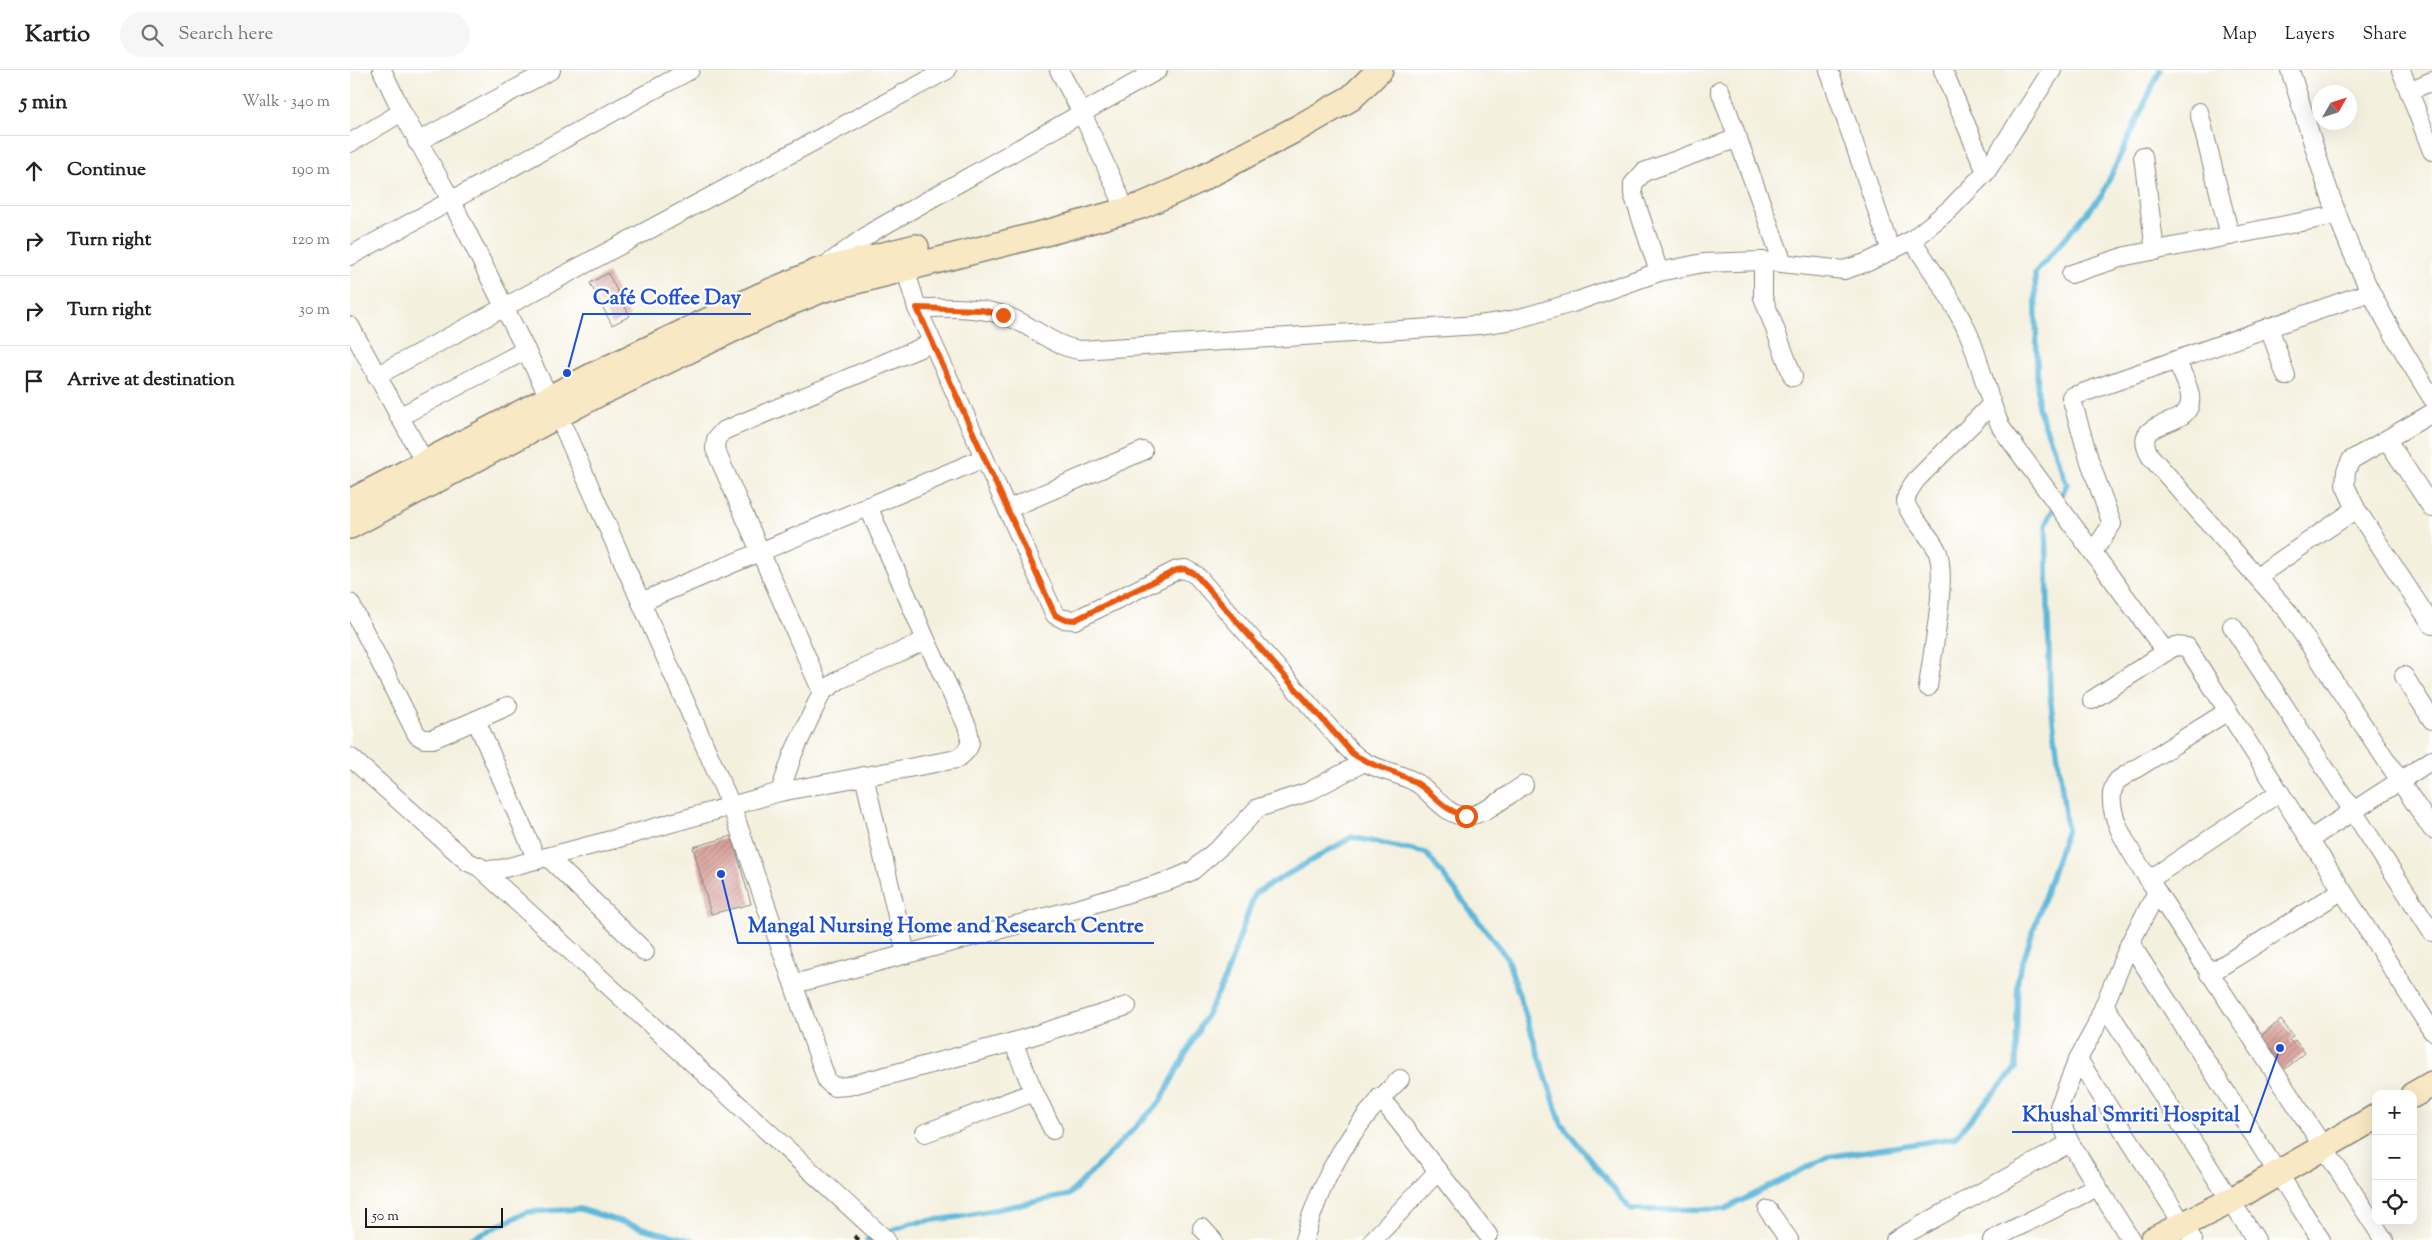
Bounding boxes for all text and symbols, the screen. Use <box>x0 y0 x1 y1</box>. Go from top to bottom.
search box <box>120 12 470 57</box>
text: Kartio <box>25 18 90 52</box>
icon: search <box>138 21 166 49</box>
text: Search here <box>178 21 273 48</box>
text: Map <box>2222 22 2257 48</box>
text: Layers <box>2285 22 2335 48</box>
text: Share <box>2363 22 2407 48</box>
north arrow <box>2312 85 2357 130</box>
text: 5 min <box>20 88 67 118</box>
text: Walk · 340 m <box>242 91 330 114</box>
icon: ahead <box>20 157 48 185</box>
text: Continue <box>67 157 146 184</box>
text: 190 m <box>292 159 330 182</box>
icon: right <box>20 227 48 255</box>
text: Turn right <box>67 227 151 254</box>
text: 120 m <box>292 229 330 252</box>
callout: Café Coffee Day <box>583 278 751 314</box>
text: Café Coffee Day <box>593 284 742 314</box>
icon: right <box>20 297 48 325</box>
text: Turn right <box>67 297 151 324</box>
text: 30 m <box>299 299 330 322</box>
route end <box>992 304 1015 327</box>
icon: arrive <box>20 367 48 395</box>
text: Arrive at destination <box>67 367 235 394</box>
route start <box>1455 805 1478 828</box>
callout: Mangal Nursing Home and Research Centre <box>738 907 1154 943</box>
text: Mangal Nursing Home and Research Centre <box>748 912 1144 942</box>
map controls <box>2372 1090 2417 1225</box>
button: + <box>2372 1090 2417 1135</box>
callout: Khushal Smriti Hospital <box>2012 1096 2250 1132</box>
text: Khushal Smriti Hospital <box>2022 1101 2240 1131</box>
button: − <box>2372 1135 2417 1180</box>
button: locate <box>2372 1180 2417 1225</box>
scale bar <box>365 1205 502 1228</box>
text: 50 m <box>372 1207 399 1227</box>

